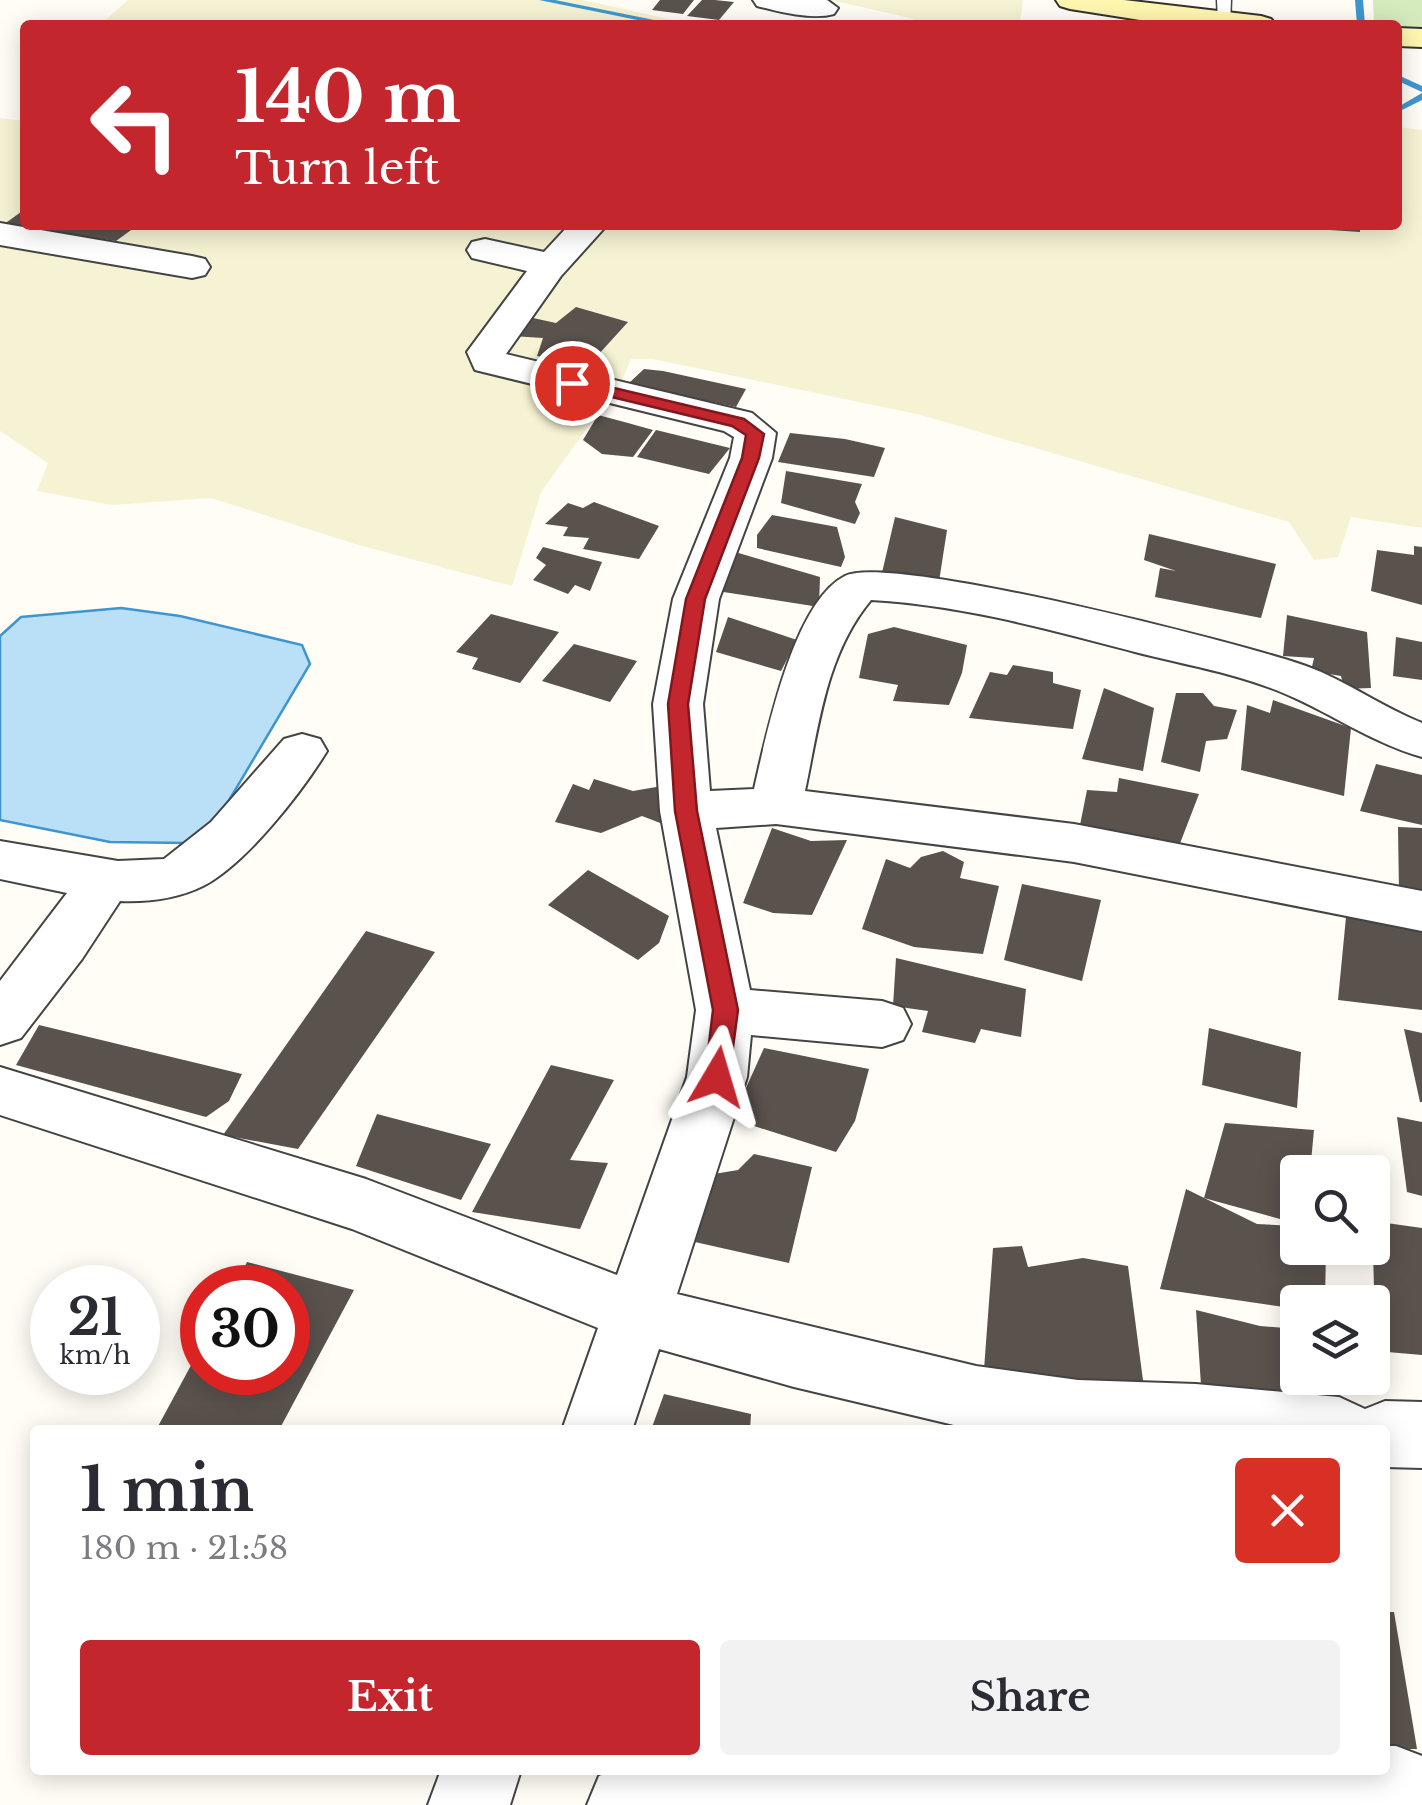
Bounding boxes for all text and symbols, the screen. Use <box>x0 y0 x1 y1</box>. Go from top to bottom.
text: 140 m <box>235 54 461 141</box>
icon: left <box>70 60 200 190</box>
text: Turn left <box>235 140 440 196</box>
pin <box>530 341 615 426</box>
icon: arrive <box>545 356 600 411</box>
position arrow <box>665 1025 769 1129</box>
map controls <box>1280 1155 1390 1395</box>
button: search <box>1280 1155 1390 1265</box>
speed limit sign: 30 <box>180 1265 310 1395</box>
button: layers <box>1280 1285 1390 1395</box>
text: 21 <box>68 1286 122 1349</box>
text: km/h <box>60 1340 130 1371</box>
text: 1 min <box>80 1453 254 1527</box>
button: close <box>1235 1458 1340 1563</box>
text: 180 m · 21:58 <box>80 1528 288 1568</box>
button: Exit <box>80 1640 700 1755</box>
button: Share <box>720 1640 1340 1755</box>

